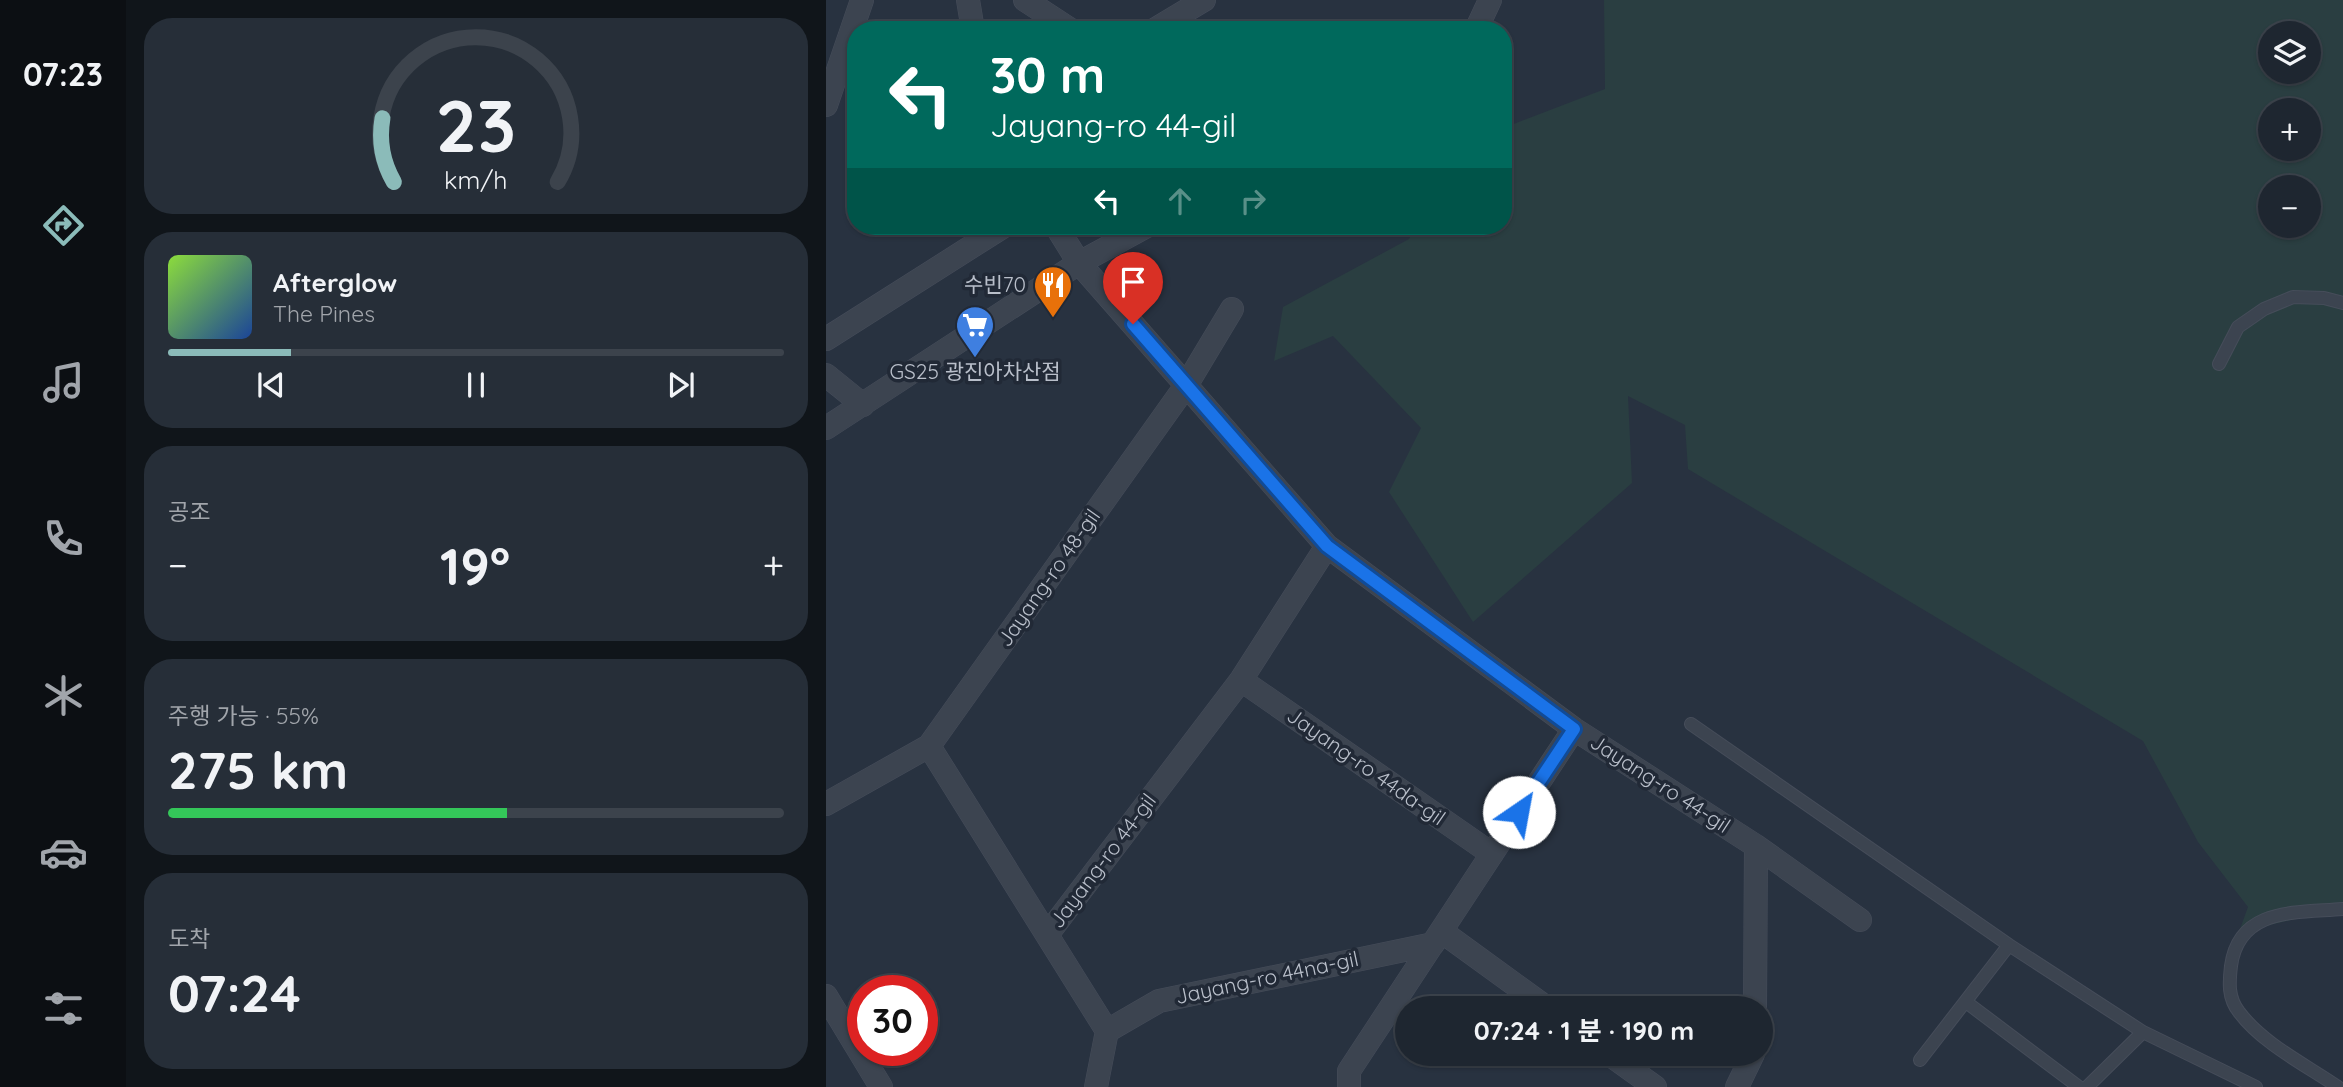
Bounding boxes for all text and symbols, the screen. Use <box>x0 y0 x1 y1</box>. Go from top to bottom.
map controls <box>2258 21 2321 238</box>
button: layers <box>2258 21 2321 84</box>
text: 30 m <box>990 44 1105 105</box>
icon: left <box>875 49 966 140</box>
text: 07:23 <box>23 54 103 94</box>
text: 23 <box>436 79 516 170</box>
button: + <box>2258 98 2321 161</box>
text: Jayang-ro 44-gil <box>990 105 1236 145</box>
text: km/h <box>444 164 508 195</box>
button: − <box>2258 175 2321 238</box>
icon: left <box>1088 182 1126 220</box>
icon: ahead <box>1161 182 1199 220</box>
icon: right <box>1234 182 1272 220</box>
icon: directions <box>39 201 88 250</box>
pin <box>1103 252 1163 324</box>
icon: arrive <box>1114 263 1152 301</box>
restaurant icon: 수빈70 <box>1032 264 1074 319</box>
text: Afterglow <box>273 266 397 299</box>
place label: 수빈70 <box>964 271 1026 297</box>
text: The Pines <box>273 299 375 328</box>
supermarket icon: GS25 광진아차산점 <box>954 304 996 359</box>
icon: music <box>39 358 88 407</box>
place label: GS25 광진아차산점 <box>889 358 1061 384</box>
icon: previous <box>252 366 290 404</box>
icon: pause <box>457 366 495 404</box>
icon: next <box>662 366 700 404</box>
text: 공조 <box>168 497 210 526</box>
street label: Jayang-ro 48-gil <box>991 504 1105 651</box>
icon: phone <box>39 514 88 563</box>
text: 19° <box>440 533 510 598</box>
text: − <box>168 541 188 589</box>
text: + <box>763 541 784 589</box>
icon: climate <box>39 671 88 720</box>
text: 주행 가능 · 55% <box>168 701 319 730</box>
street label: Jayang-ro 44da-gil <box>1282 702 1451 830</box>
street label: Jayang-ro 44-gil <box>1586 728 1735 838</box>
text: 275 km <box>168 737 348 802</box>
position arrow <box>1482 775 1556 849</box>
street label: Jayang-ro 44-gil <box>1043 788 1161 933</box>
icon: car <box>39 828 88 877</box>
text: 도착 <box>168 924 210 953</box>
street label: Jayang-ro 44na-gil <box>1173 945 1361 1009</box>
text: 07:24 <box>168 960 301 1025</box>
speed limit sign: 30 <box>847 975 938 1066</box>
icon: filters <box>39 984 88 1033</box>
text: 07:24 · 1 분 · 190 m <box>1474 1014 1694 1047</box>

